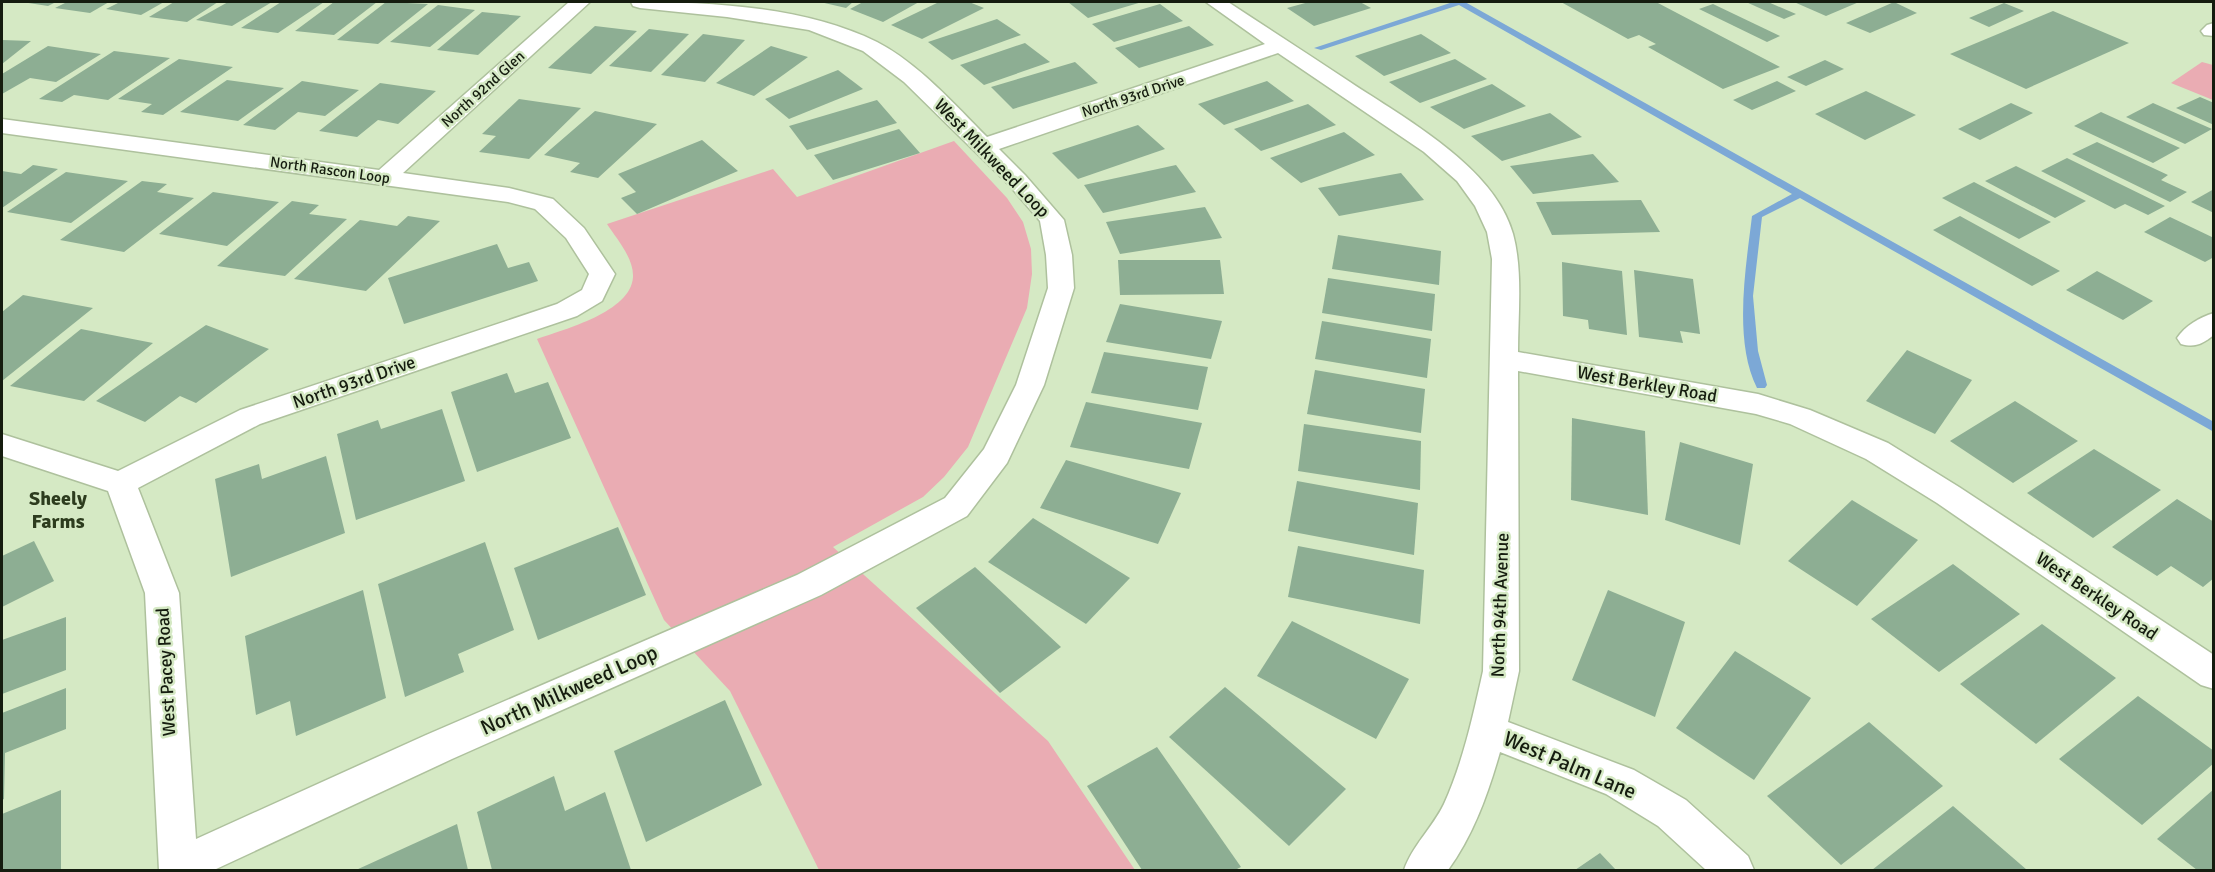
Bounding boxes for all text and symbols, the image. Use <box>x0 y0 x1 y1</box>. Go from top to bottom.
street label: North 92nd Glen <box>438 47 528 131</box>
street label: North 93rd Drive <box>1079 71 1187 121</box>
street label: West Milkweed Loop <box>930 94 1054 222</box>
street label: North Rascon Loop <box>269 153 391 187</box>
street label: North 93rd Drive <box>290 351 418 413</box>
street label: West Berkley Road <box>1575 361 1719 407</box>
district label: Sheely Farms <box>29 486 87 534</box>
street label: North 94th Avenue <box>1486 532 1514 678</box>
street label: West Berkley Road <box>2032 547 2162 645</box>
street label: West Pacey Road <box>152 607 180 737</box>
street label: North Milkweed Loop <box>476 639 662 741</box>
street label: West Palm Lane <box>1500 725 1640 805</box>

